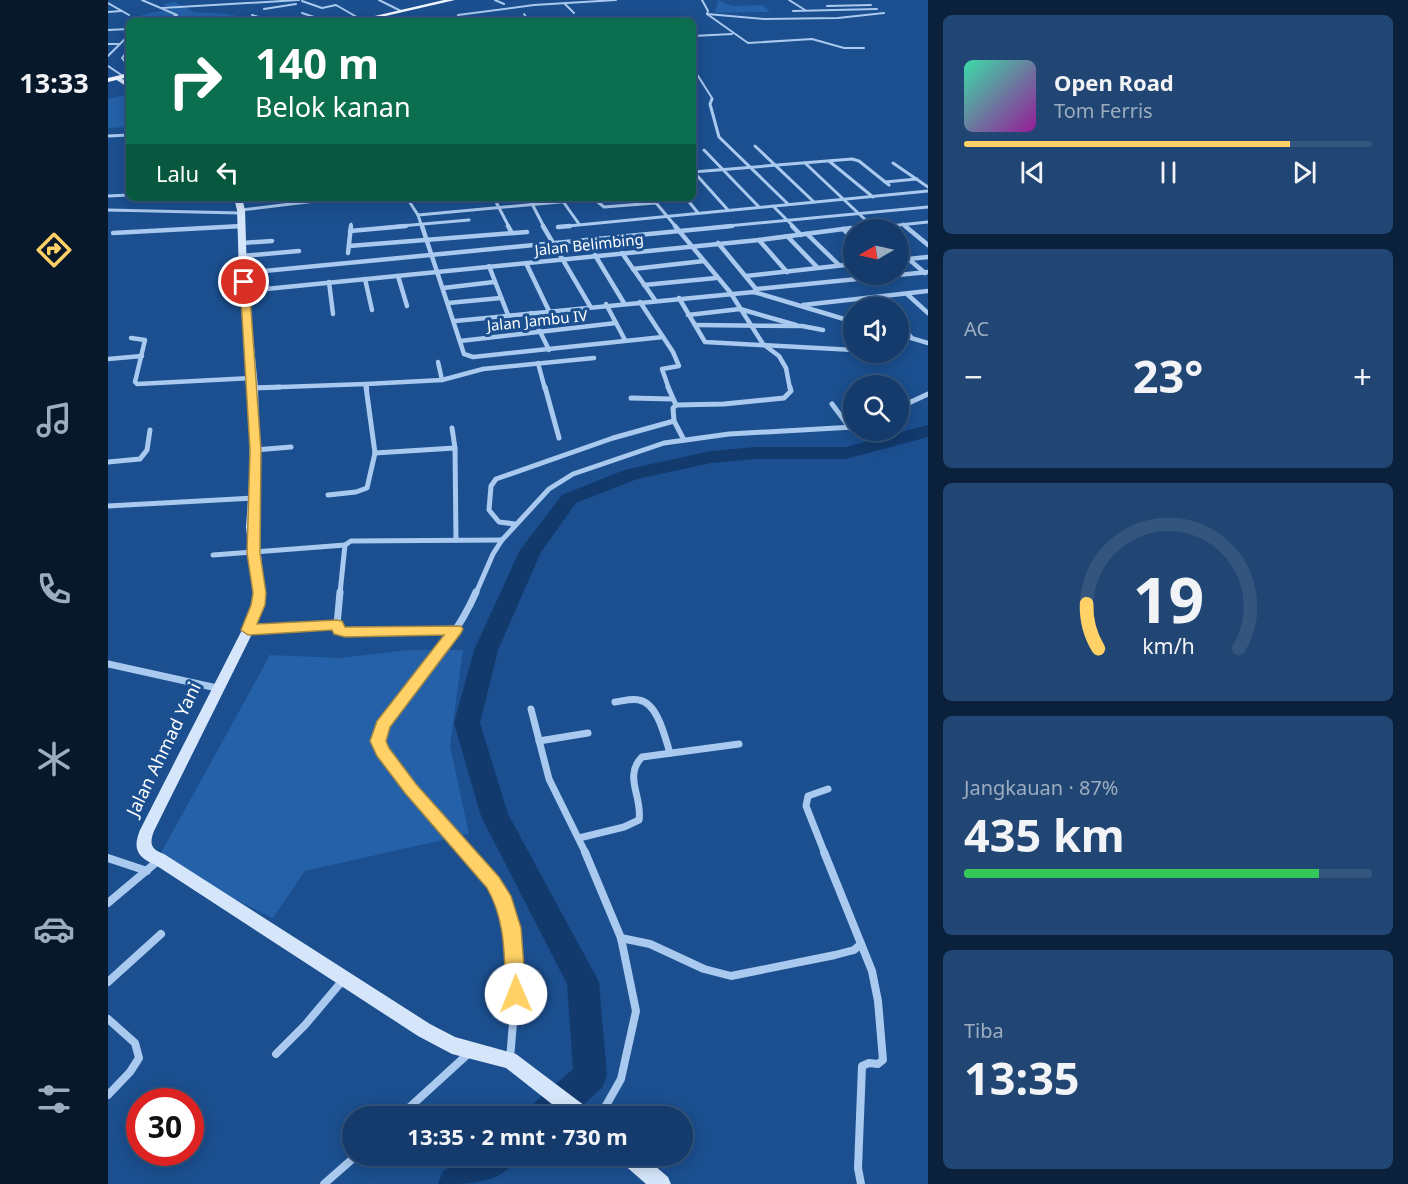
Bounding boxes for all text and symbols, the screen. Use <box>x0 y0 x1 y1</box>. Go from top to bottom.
text: 140 m <box>255 34 379 91</box>
icon: right <box>156 42 234 120</box>
text: 13:33 <box>19 64 89 101</box>
text: Open Road <box>1054 67 1174 97</box>
text: Belok kanan <box>255 88 411 125</box>
text: Tom Ferris <box>1054 97 1153 124</box>
icon: left <box>211 156 244 189</box>
icon: previous <box>1016 156 1049 189</box>
icon: pause <box>1152 156 1185 189</box>
icon: next <box>1288 156 1321 189</box>
text: Lalu <box>156 158 199 188</box>
north arrow <box>843 219 909 285</box>
map controls <box>843 219 909 441</box>
street label: Jalan Belimbing <box>532 228 645 260</box>
icon: directions <box>33 229 75 271</box>
pin <box>218 256 269 307</box>
icon: arrive <box>227 265 260 298</box>
button: sound <box>843 297 909 363</box>
street label: Jalan Jambu IV <box>484 305 588 335</box>
text: AC <box>964 315 989 342</box>
text: 23° <box>1133 345 1203 406</box>
text: − <box>964 354 983 399</box>
text: + <box>1353 354 1372 399</box>
button: search <box>843 375 909 441</box>
icon: music <box>33 399 75 441</box>
text: 19 <box>1132 556 1204 641</box>
icon: phone <box>33 568 75 610</box>
text: km/h <box>1142 631 1194 660</box>
street label: Jalan Ahmad Yani <box>119 678 206 822</box>
icon: climate <box>33 738 75 780</box>
text: Jangkauan · 87% <box>964 774 1118 801</box>
text: 435 km <box>964 804 1125 865</box>
icon: car <box>33 908 75 950</box>
position arrow <box>484 962 548 1026</box>
text: Tiba <box>964 1017 1004 1044</box>
text: 13:35 <box>964 1047 1080 1108</box>
icon: filters <box>33 1078 75 1120</box>
speed limit sign: 30 <box>126 1088 204 1166</box>
text: 13:35 · 2 mnt · 730 m <box>407 1121 628 1151</box>

